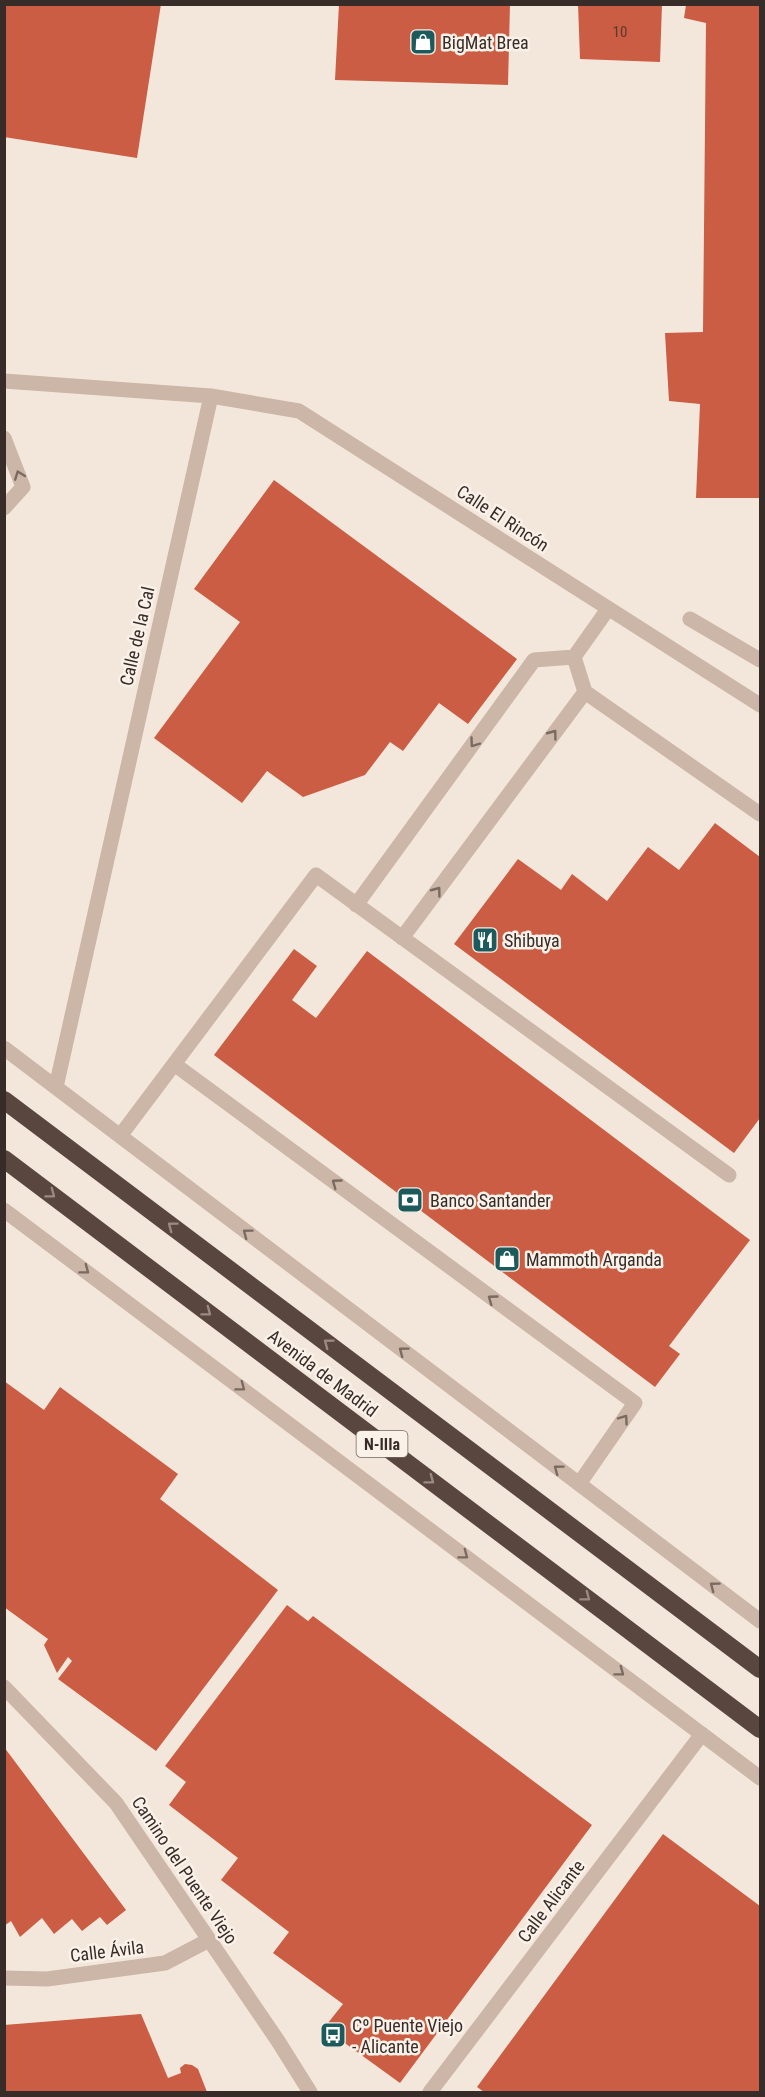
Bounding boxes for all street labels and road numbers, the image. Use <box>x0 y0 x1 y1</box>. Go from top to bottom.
street label: Calle El Rincón <box>453 481 553 555</box>
street label: Calle de la Cal <box>115 584 159 688</box>
street label: Avenida de Madrid <box>264 1325 382 1421</box>
road number: N-IIIa <box>356 1431 407 1457</box>
street label: Camino del Puente Viejo <box>128 1792 242 1948</box>
street label: Calle Alicante <box>513 1856 589 1946</box>
street label: Calle Ávila <box>69 1936 145 1966</box>

